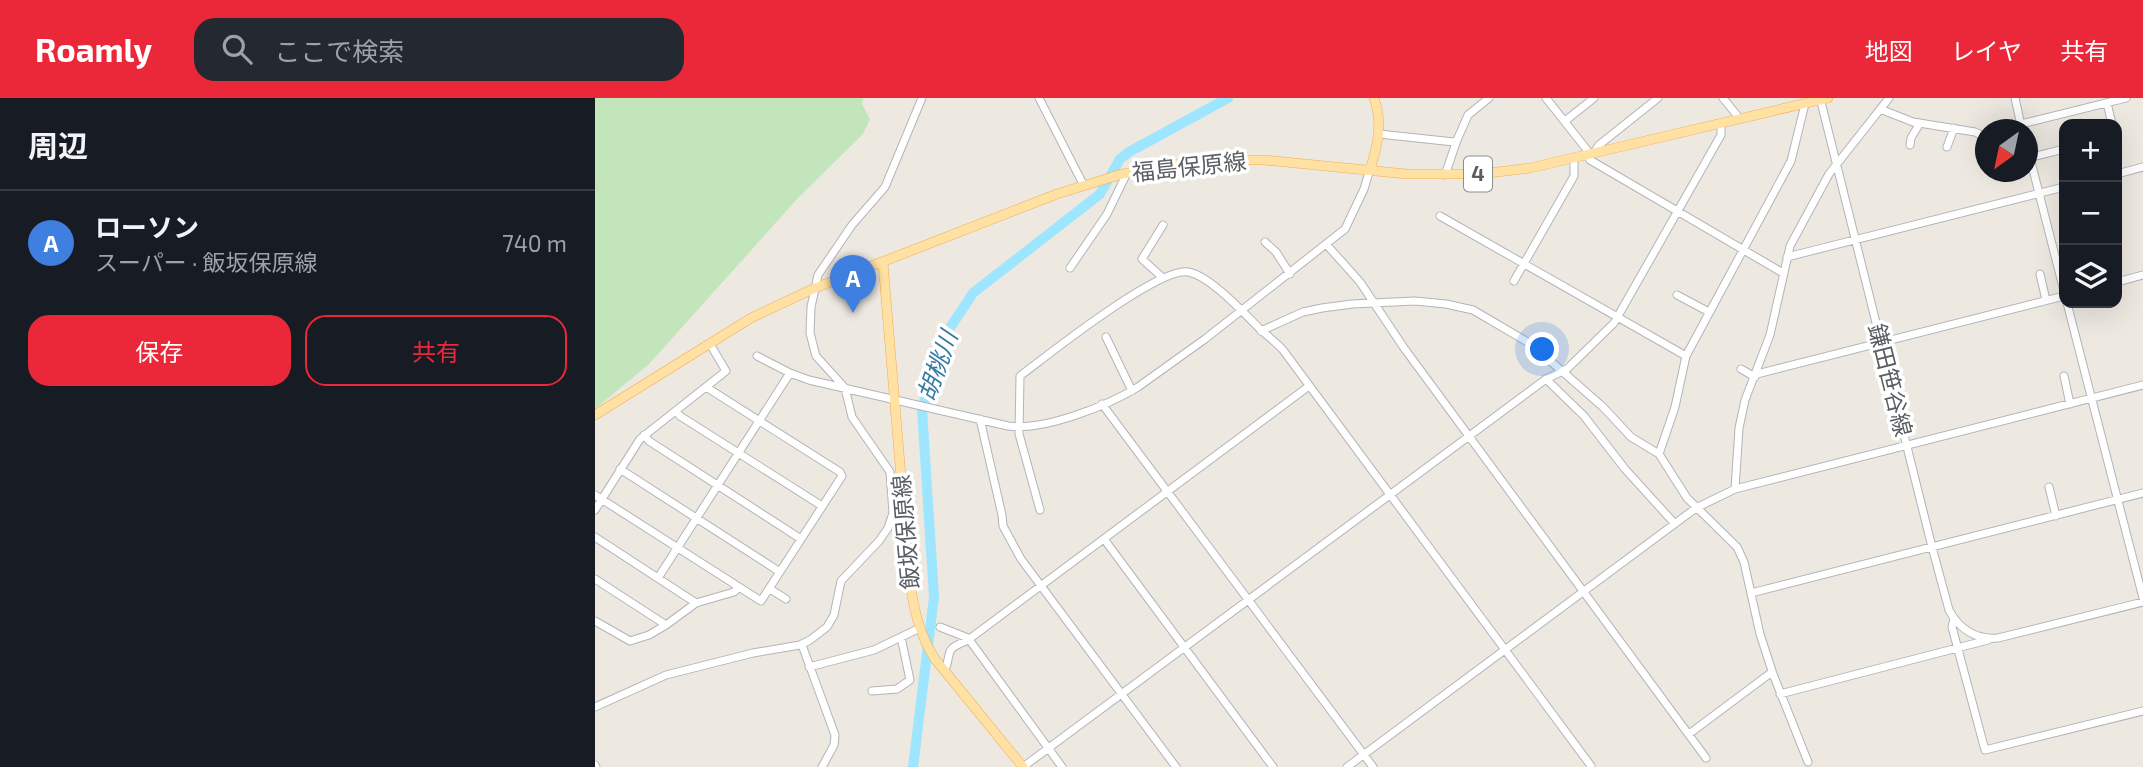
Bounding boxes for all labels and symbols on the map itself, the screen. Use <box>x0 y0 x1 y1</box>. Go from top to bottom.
north arrow <box>1975 119 2038 182</box>
street label: 福島保原線 <box>1130 146 1248 186</box>
road number: 4 <box>1464 156 1492 192</box>
pin: A <box>830 255 876 313</box>
street label: 鎌田笹谷線 <box>1863 321 1918 439</box>
water label: 胡桃川 <box>911 324 964 404</box>
your location <box>1525 332 1559 366</box>
street label: 飯坂保原線 <box>886 474 924 591</box>

